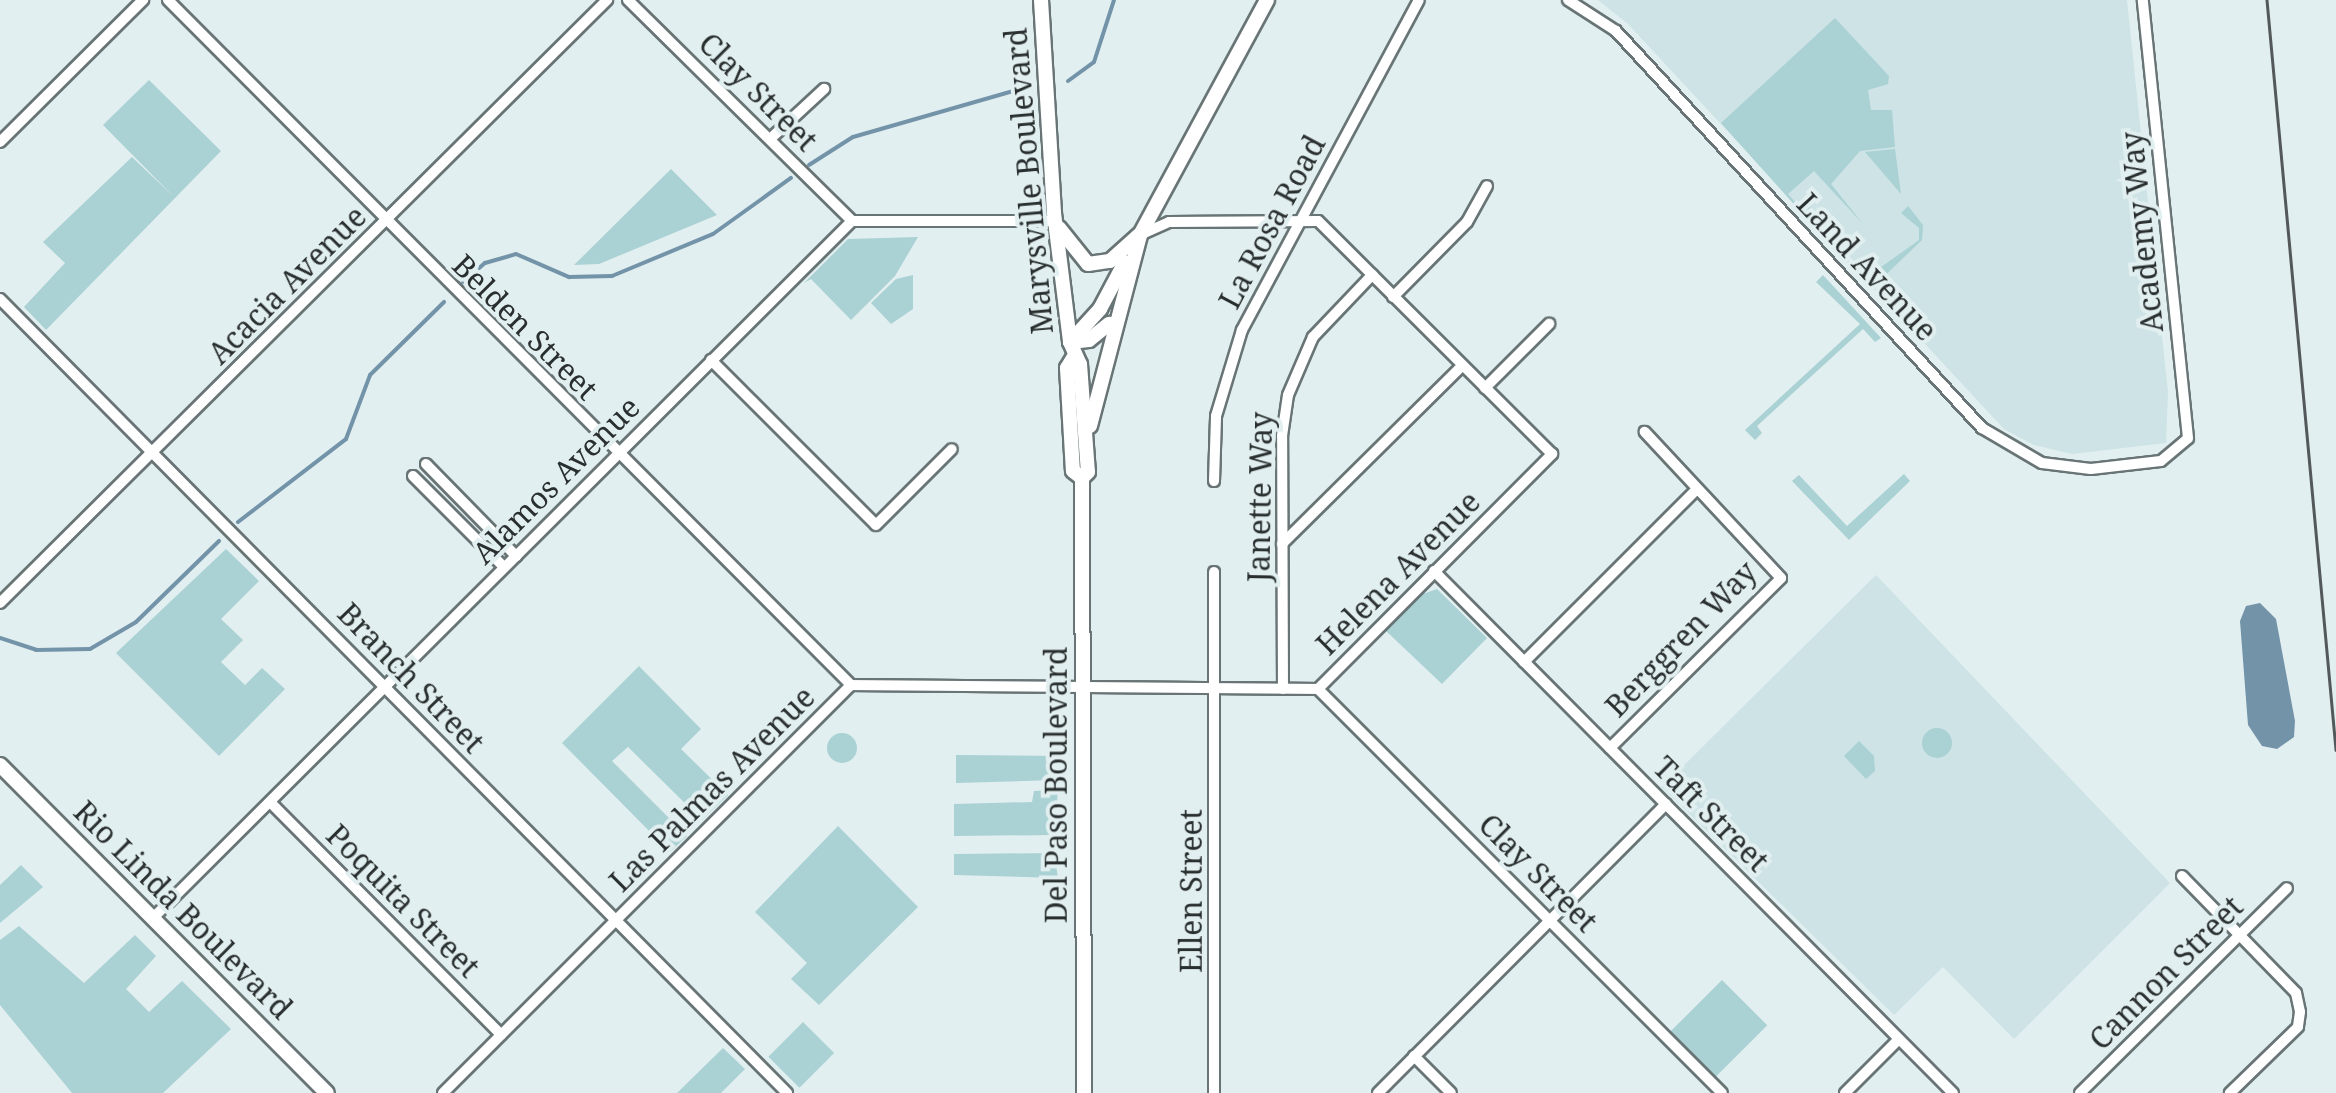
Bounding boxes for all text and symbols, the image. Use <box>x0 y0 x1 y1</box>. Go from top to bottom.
street label: Clay Street <box>691 25 825 159</box>
street label: Marysville Boulevard <box>998 26 1060 336</box>
street label: La Rosa Road <box>1211 129 1333 315</box>
street label: Academy Way <box>2114 130 2170 334</box>
street label: Land Avenue <box>1790 186 1944 348</box>
street label: Acacia Avenue <box>201 199 373 371</box>
street label: Belden Street <box>445 247 605 407</box>
street label: Alamos Avenue <box>465 389 647 571</box>
street label: Janette Way <box>1241 411 1279 583</box>
street label: Helena Avenue <box>1309 484 1487 662</box>
street label: Berggren Way <box>1598 554 1764 724</box>
street label: Branch Street <box>330 595 492 761</box>
street label: Del Paso Boulevard <box>1038 647 1074 923</box>
street label: Las Palmas Avenue <box>602 679 822 899</box>
street label: Taft Street <box>1646 749 1776 879</box>
street label: Rio Linda Boulevard <box>67 794 299 1026</box>
street label: Clay Street <box>1471 806 1605 940</box>
street label: Ellen Street <box>1173 809 1209 973</box>
street label: Poquita Street <box>319 817 487 985</box>
street label: Cannon Street <box>2082 889 2250 1057</box>

